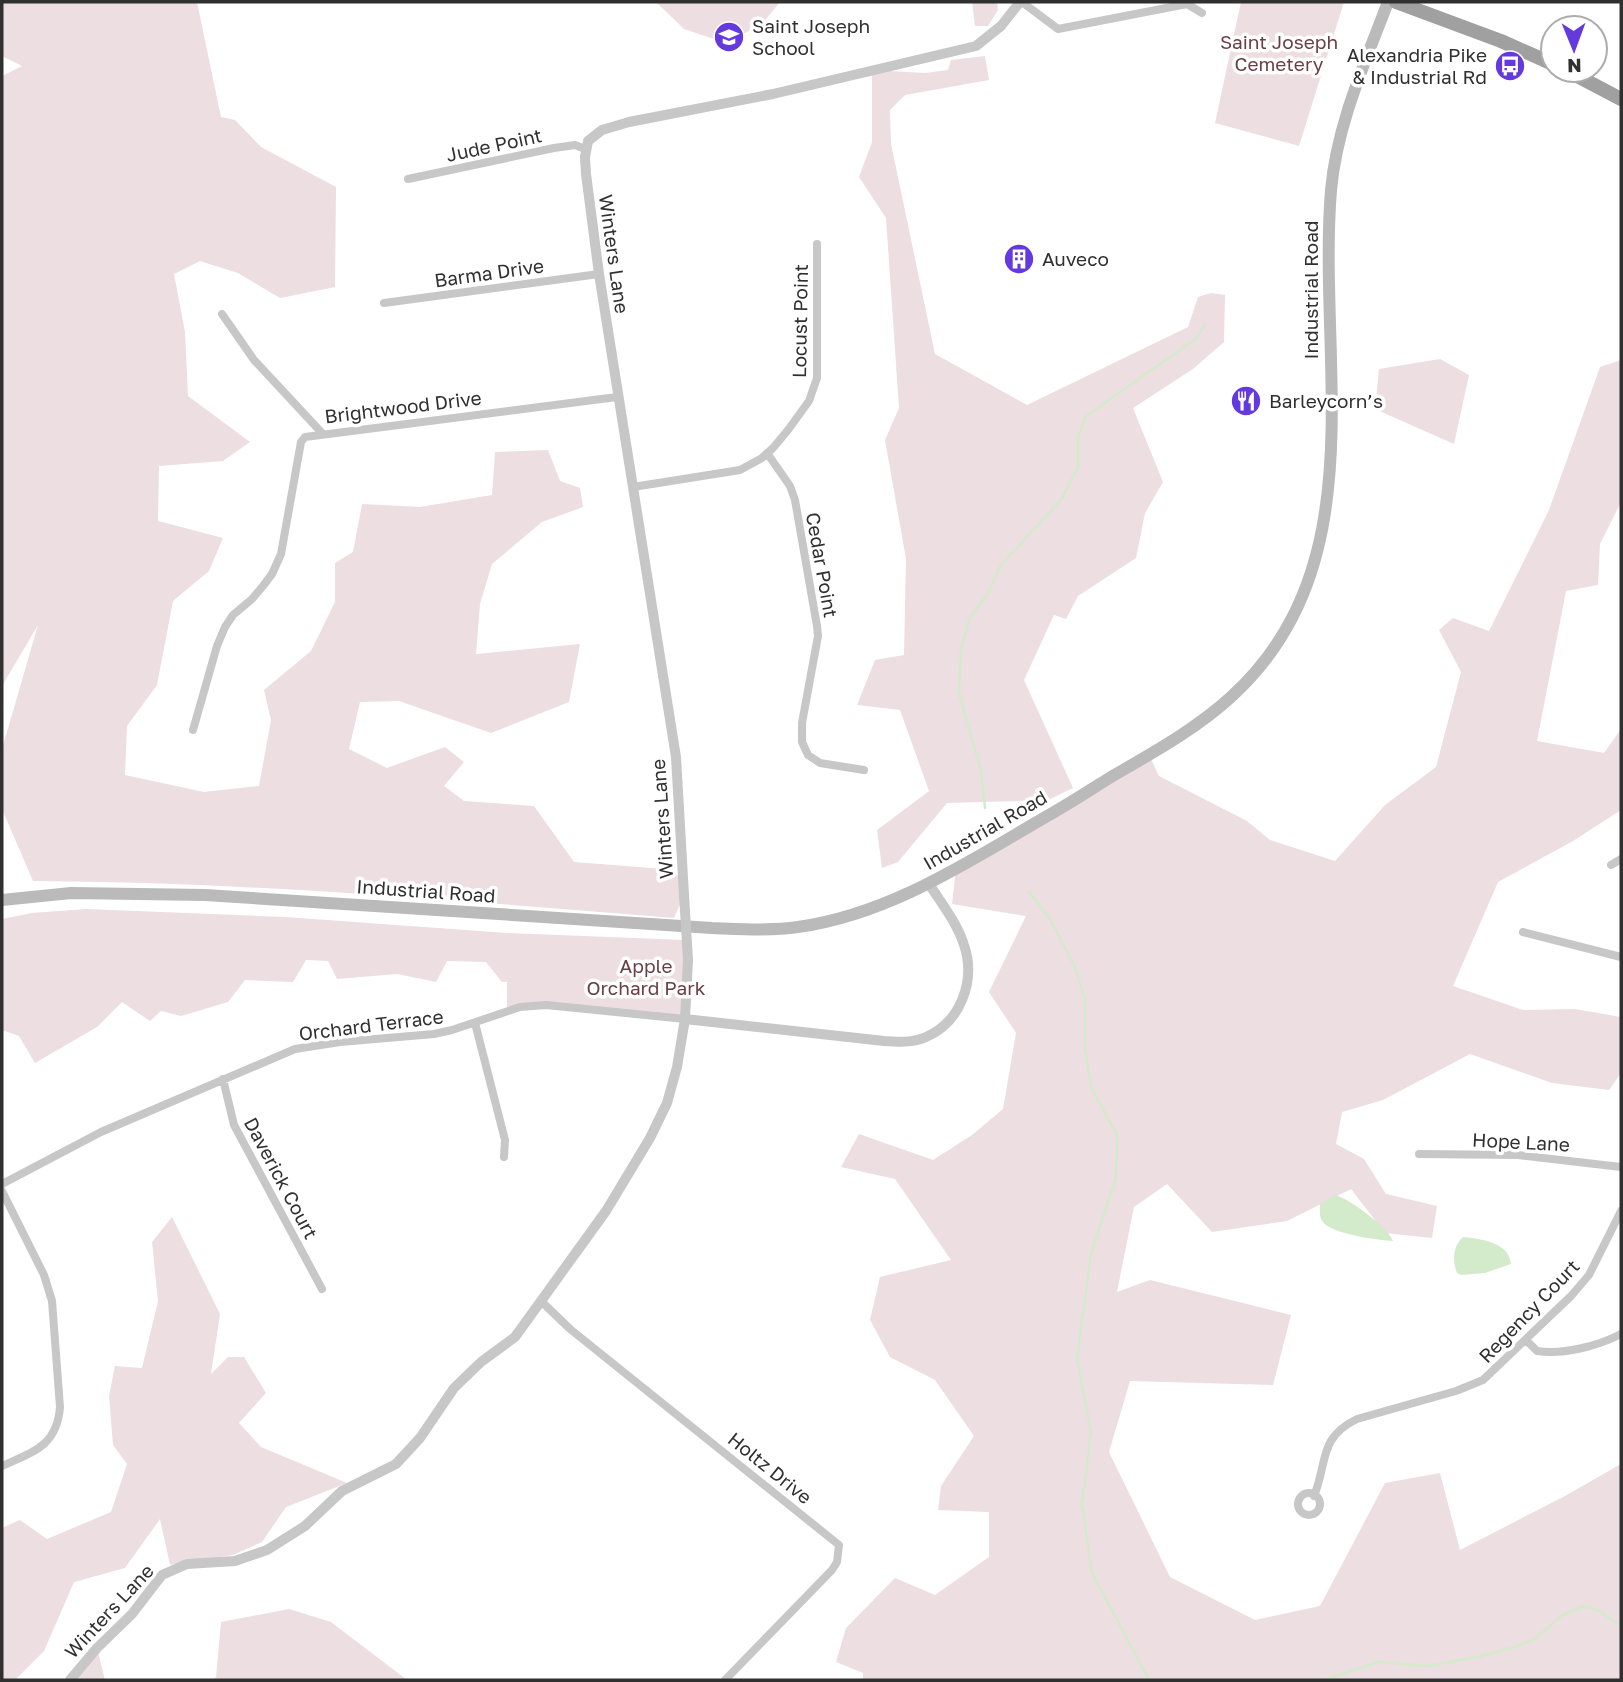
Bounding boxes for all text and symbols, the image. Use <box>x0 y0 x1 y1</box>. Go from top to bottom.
place label: Saint Joseph School <box>752 14 870 59</box>
north arrow <box>1539 14 1609 84</box>
school or university icon: Saint Joseph School <box>712 20 746 54</box>
park label: Saint Joseph Cemetery <box>1220 30 1338 75</box>
place label: Alexandria Pike & Industrial Rd <box>1347 43 1487 88</box>
bus stop icon: Alexandria Pike & Industrial Rd <box>1493 49 1527 83</box>
text: N <box>1567 55 1582 78</box>
street label: Jude Point <box>444 123 544 166</box>
street label: Winters Lane <box>595 193 634 315</box>
street label: Industrial Road <box>1299 220 1322 360</box>
building icon: Auveco <box>1002 242 1036 276</box>
place label: Auveco <box>1042 247 1109 270</box>
street label: Barma Drive <box>433 253 545 292</box>
street label: Locust Point <box>787 264 812 378</box>
restaurant icon: Barleycorn’s <box>1229 384 1263 418</box>
street label: Brightwood Drive <box>323 385 483 428</box>
place label: Barleycorn’s <box>1269 389 1383 412</box>
street label: Cedar Point <box>802 511 843 619</box>
street label: Winters Lane <box>646 758 677 880</box>
street label: Industrial Road <box>919 785 1051 874</box>
street label: Industrial Road <box>356 874 496 907</box>
park label: Apple Orchard Park <box>587 954 706 999</box>
street label: Orchard Terrace <box>297 1004 445 1045</box>
street label: Daverick Court <box>240 1113 323 1243</box>
street label: Hope Lane <box>1472 1127 1570 1156</box>
street label: Regency Court <box>1474 1254 1584 1367</box>
street label: Holtz Drive <box>724 1427 817 1508</box>
street label: Winters Lane <box>59 1559 158 1662</box>

